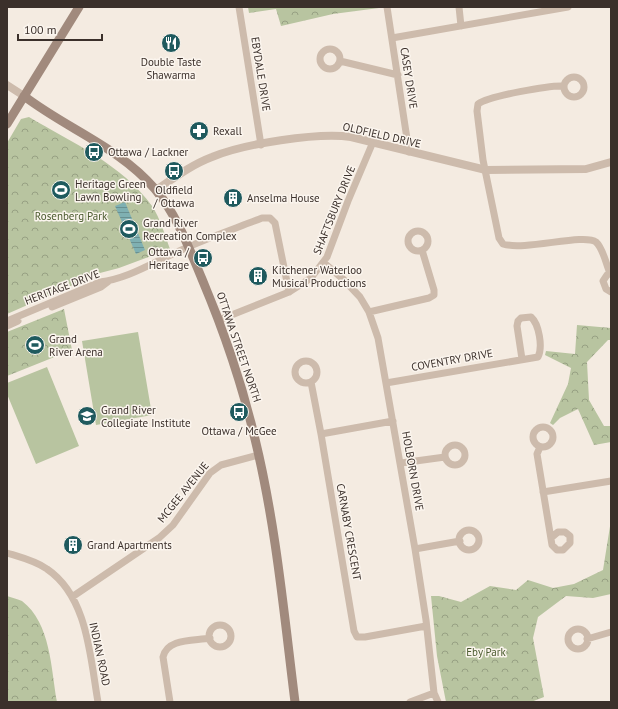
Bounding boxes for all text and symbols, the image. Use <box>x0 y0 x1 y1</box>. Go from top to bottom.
scale bar <box>18 16 102 42</box>
text: 100 m <box>24 22 57 37</box>
restaurant icon: Double Taste Shawarma <box>160 32 182 54</box>
street label: EBYDALE DRIVE <box>248 36 274 112</box>
street label: CASEY DRIVE <box>397 46 421 110</box>
place label: Double Taste Shawarma <box>141 55 202 82</box>
street label: OLDFIELD DRIVE <box>341 119 423 151</box>
pharmacy icon: Rexall <box>188 120 210 142</box>
place label: Rexall <box>213 124 243 138</box>
bus stop icon: Ottawa / Lackner <box>83 141 105 163</box>
place label: Ottawa / Lackner <box>108 145 189 159</box>
bus stop icon: Oldfield / Ottawa <box>163 160 185 182</box>
street label: SHAFTSBURY DRIVE <box>310 163 358 257</box>
place label: Heritage Green Lawn Bowling <box>75 177 146 204</box>
sports icon: Heritage Green Lawn Bowling <box>50 179 72 201</box>
place label: Oldfield / Ottawa <box>153 183 194 210</box>
building icon: Anselma House <box>222 187 244 209</box>
place label: Anselma House <box>247 191 320 205</box>
park label: Rosenberg Park <box>35 209 108 223</box>
place label: Grand River Recreation Complex <box>143 216 237 243</box>
sports icon: Grand River Recreation Complex <box>118 218 140 240</box>
place label: Ottawa / Heritage <box>148 245 190 272</box>
bus stop icon: Ottawa / Heritage <box>192 247 214 269</box>
place label: Kitchener Waterloo Musical Productions <box>272 263 367 290</box>
building icon: Kitchener Waterloo Musical Productions <box>247 265 269 287</box>
street label: HERITAGE DRIVE <box>23 266 102 308</box>
street label: OTTAWA STREET NORTH <box>214 290 264 404</box>
place label: Grand River Arena <box>49 332 103 359</box>
sports icon: Grand River Arena <box>24 334 46 356</box>
street label: COVENTRY DRIVE <box>410 346 494 374</box>
bus stop icon: Ottawa / McGee <box>228 401 250 423</box>
place label: Grand River Collegiate Institute <box>101 403 191 430</box>
school or university icon: Grand River Collegiate Institute <box>76 405 98 427</box>
place label: Ottawa / McGee <box>201 424 277 438</box>
street label: HOLBORN DRIVE <box>399 430 427 512</box>
street label: MCGEE AVENUE <box>154 459 212 525</box>
street label: CARNABY CRESCENT <box>334 482 364 582</box>
building icon: Grand Apartments <box>62 534 84 556</box>
place label: Grand Apartments <box>87 538 172 552</box>
street label: INDIAN ROAD <box>86 621 114 687</box>
park label: Eby Park <box>466 645 507 659</box>

